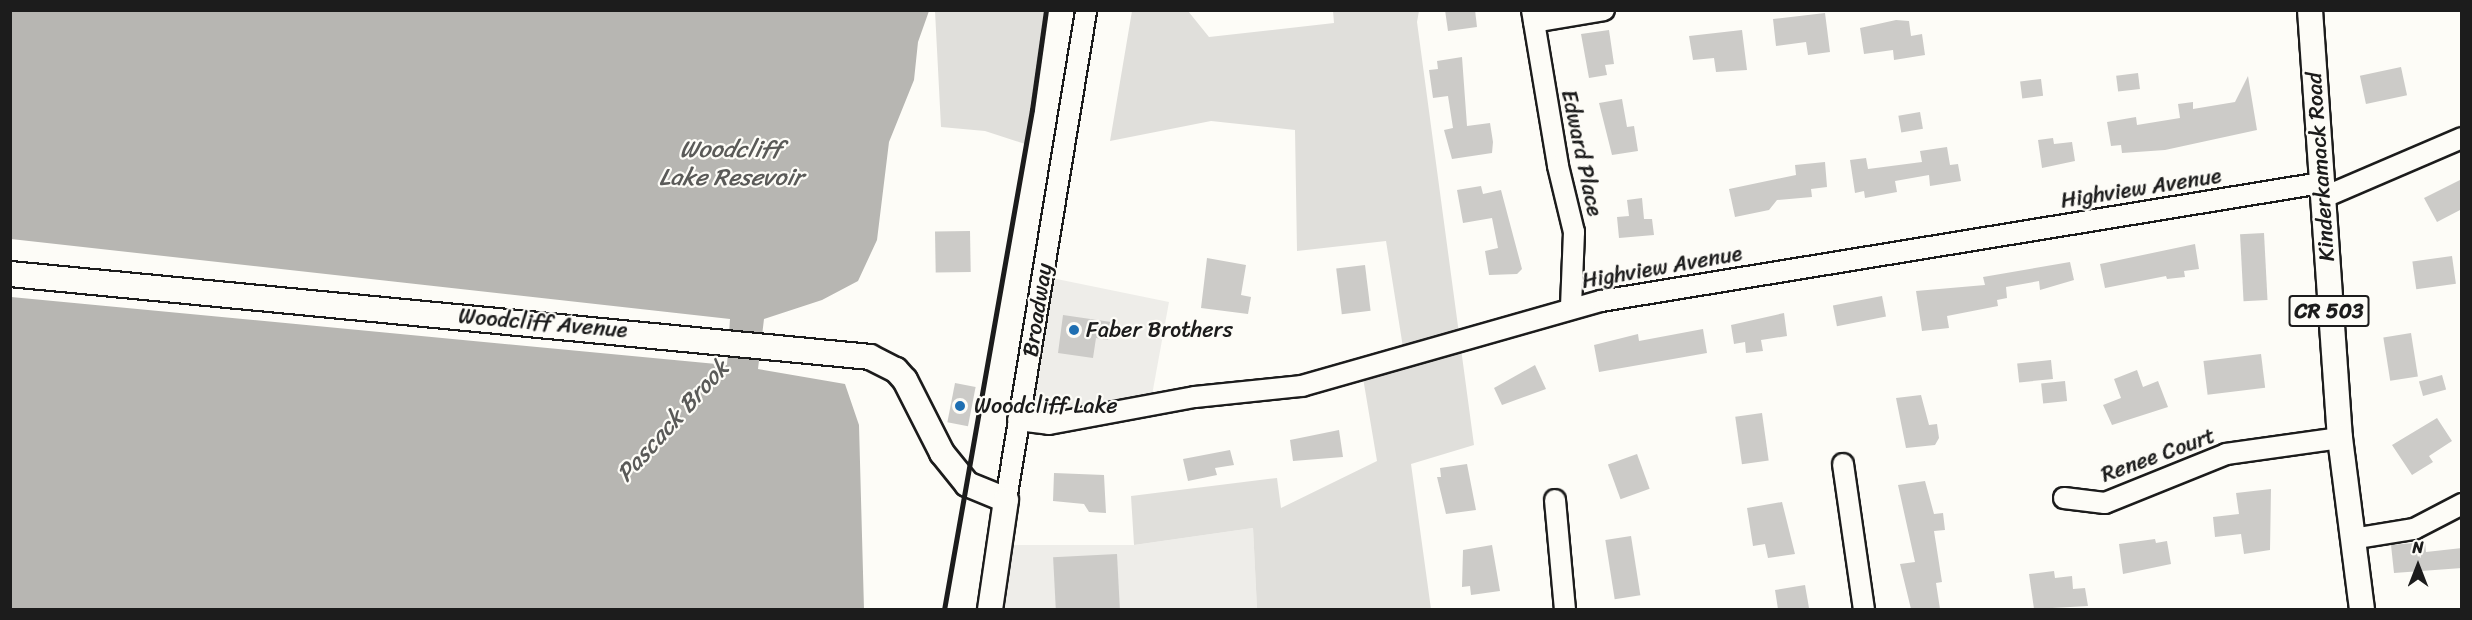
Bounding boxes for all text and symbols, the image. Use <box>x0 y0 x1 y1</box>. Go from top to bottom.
street label: Kinderkamack Road <box>2300 72 2340 262</box>
street label: Edward Place <box>1556 87 1608 219</box>
water label: Woodcliff Lake Resevoir <box>659 136 803 192</box>
street label: Highview Avenue <box>2059 162 2223 214</box>
street label: Highview Avenue <box>1580 240 1744 294</box>
street label: Broadway <box>1017 261 1057 359</box>
road number: CR 503 <box>2288 293 2370 329</box>
street label: Woodcliff Avenue <box>457 302 629 344</box>
place label: Faber Brothers <box>1086 317 1233 343</box>
marker: Faber Brothers <box>1067 323 1081 337</box>
water label: Pascack Brook <box>611 354 735 488</box>
place label: Woodcliff Lake <box>974 393 1118 419</box>
marker: Woodcliff Lake <box>951 397 969 415</box>
street label: Renee Court <box>2097 422 2219 488</box>
text: N <box>2412 533 2424 562</box>
north arrow <box>2388 536 2448 596</box>

